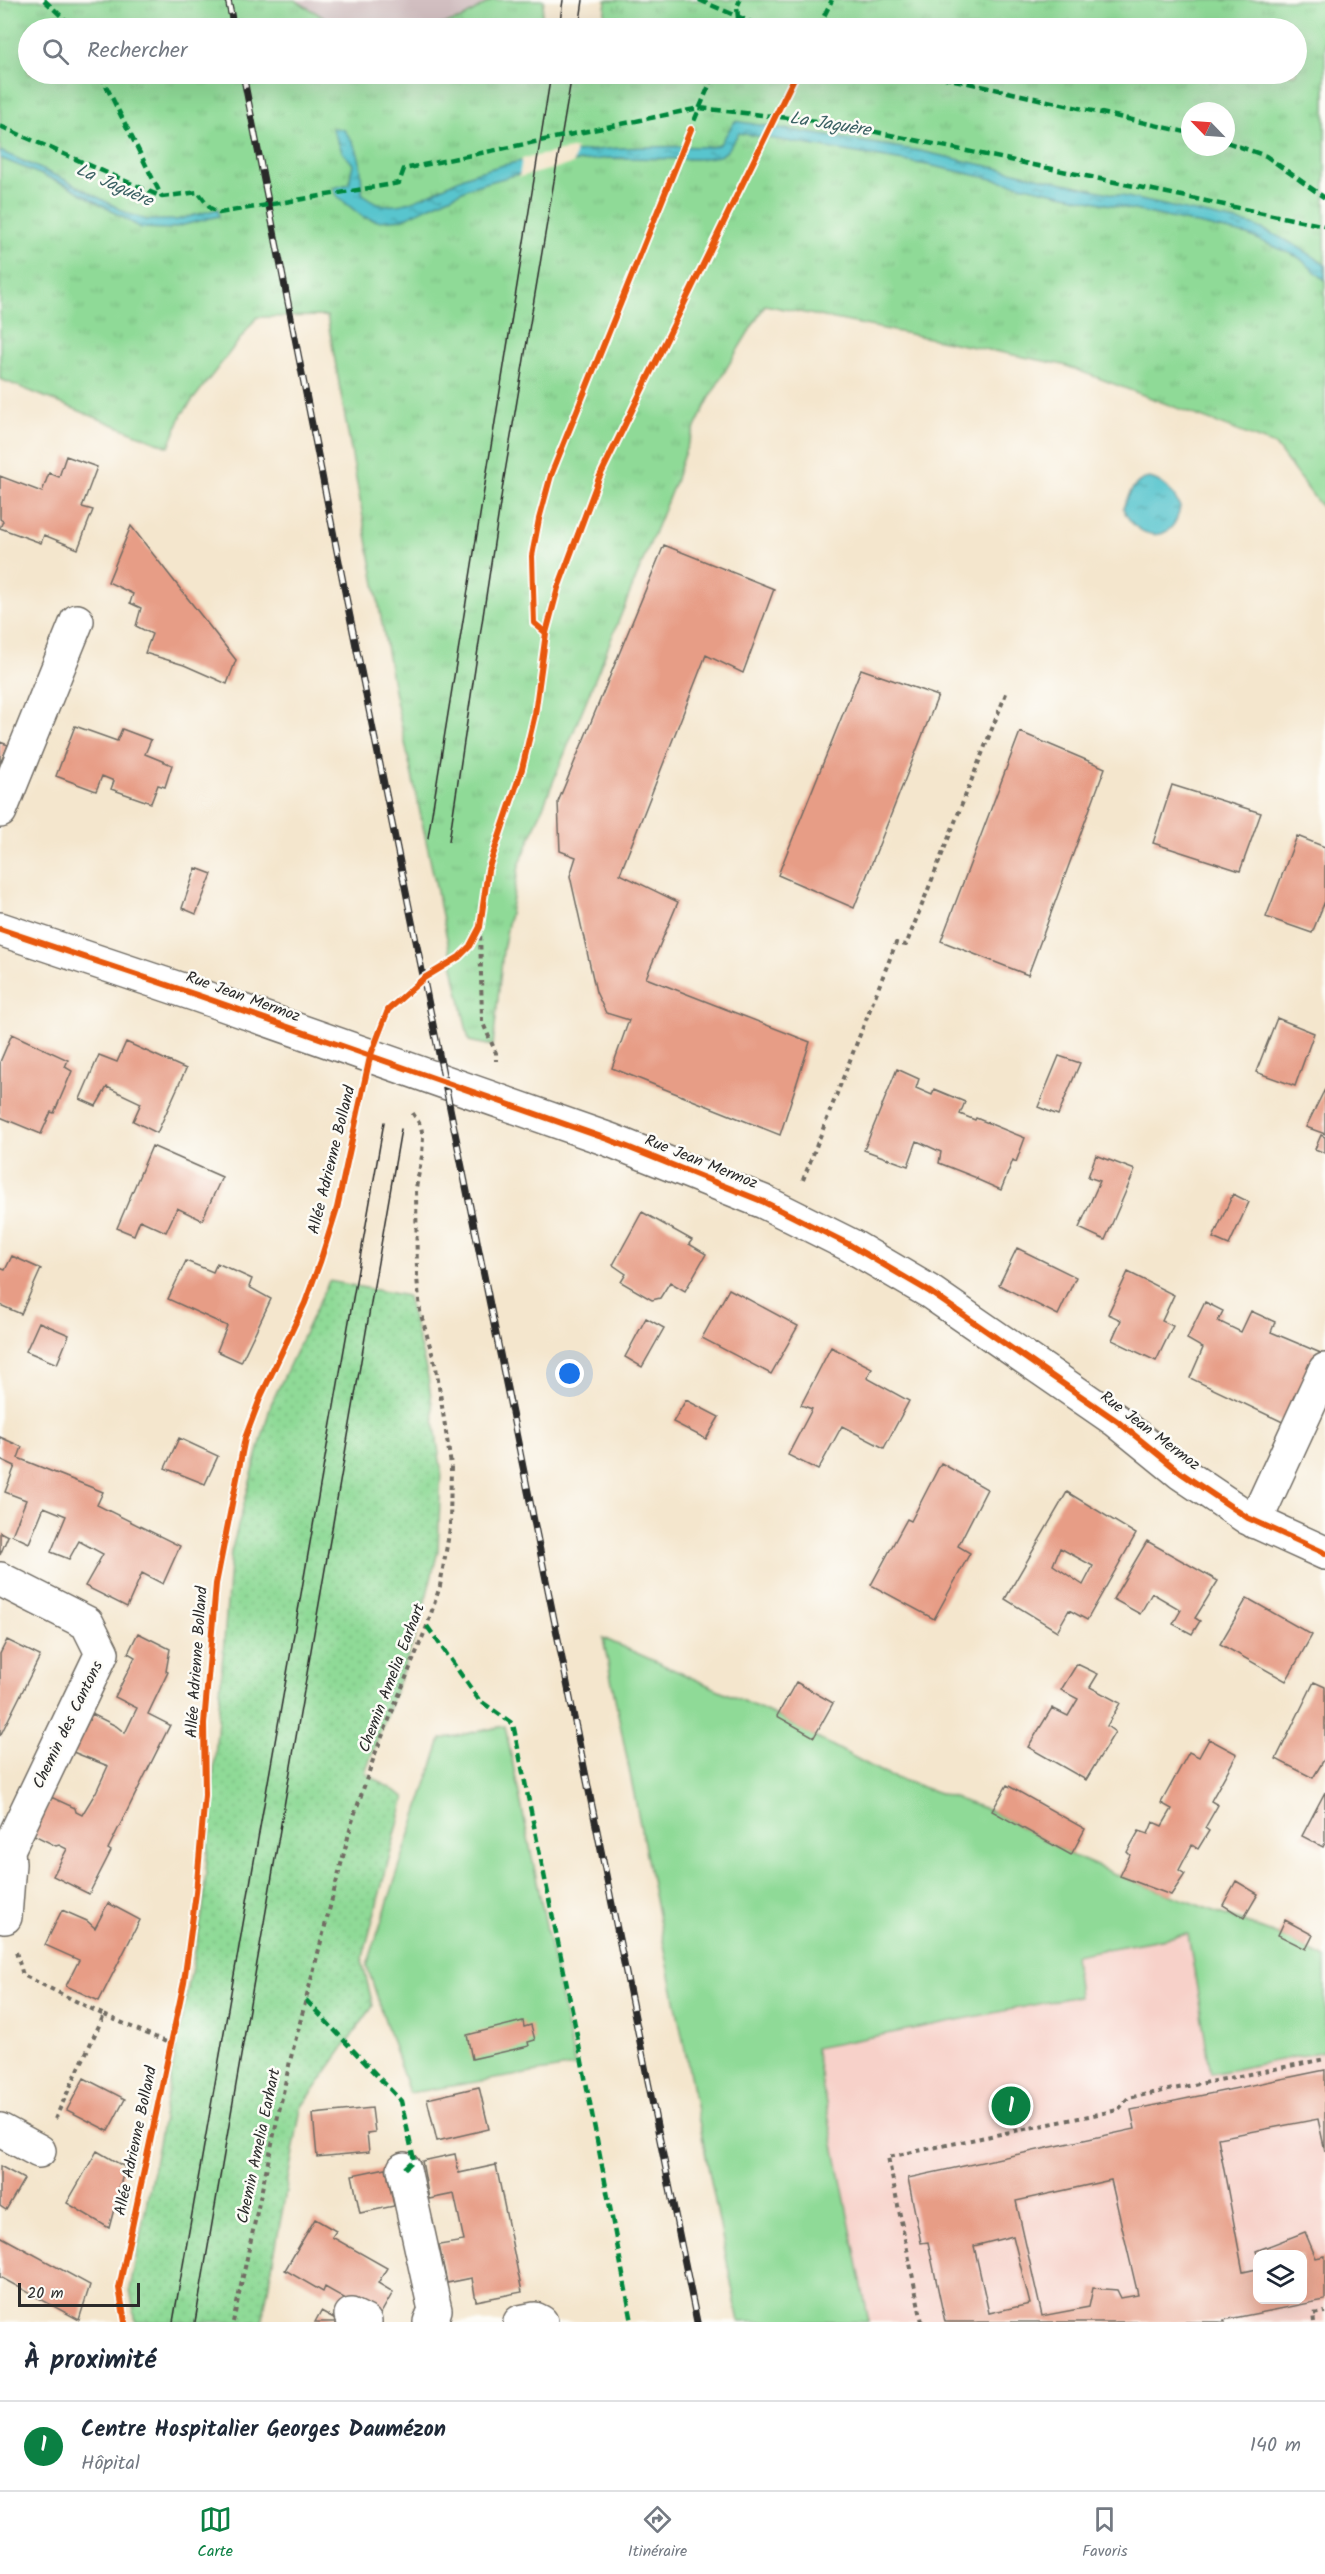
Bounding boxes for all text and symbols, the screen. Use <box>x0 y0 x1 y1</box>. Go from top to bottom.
search box <box>18 18 1307 84</box>
text: Rechercher <box>87 34 187 69</box>
icon: search <box>39 35 72 68</box>
north arrow <box>1181 102 1235 156</box>
water label: La Jaguère <box>787 104 874 146</box>
water label: La Jaguère <box>71 156 159 217</box>
street label: Rue Jean Mermoz <box>182 965 304 1029</box>
street label: Allée Adrienne Bolland <box>301 1082 363 1237</box>
street label: Rue Jean Mermoz <box>641 1128 761 1196</box>
your location <box>555 1359 584 1388</box>
street label: Rue Jean Mermoz <box>1095 1385 1205 1477</box>
street label: Allée Adrienne Bolland <box>179 1584 215 1739</box>
street label: Chemin Amelia Earhart <box>352 1599 432 1756</box>
street label: Chemin des Cantons <box>26 1657 110 1793</box>
street label: Allée Adrienne Bolland <box>108 2063 164 2218</box>
street label: Chemin Amelia Earhart <box>230 2065 288 2226</box>
pin: 1 <box>992 2084 1030 2128</box>
map controls <box>1253 2250 1307 2304</box>
button: layers <box>1253 2250 1307 2304</box>
scale bar <box>18 2280 140 2308</box>
text: 20 m <box>27 2281 63 2306</box>
text: À proximité <box>24 2340 156 2382</box>
text: Centre Hospitalier Georges Daumézon <box>81 2413 446 2448</box>
text: 1 <box>40 2430 47 2462</box>
text: 140 m <box>1250 2430 1301 2462</box>
text: Hôpital <box>81 2448 140 2480</box>
tab: Carte <box>197 2503 233 2564</box>
tab: Itinéraire <box>628 2503 687 2564</box>
tab: Favoris <box>1082 2503 1128 2564</box>

